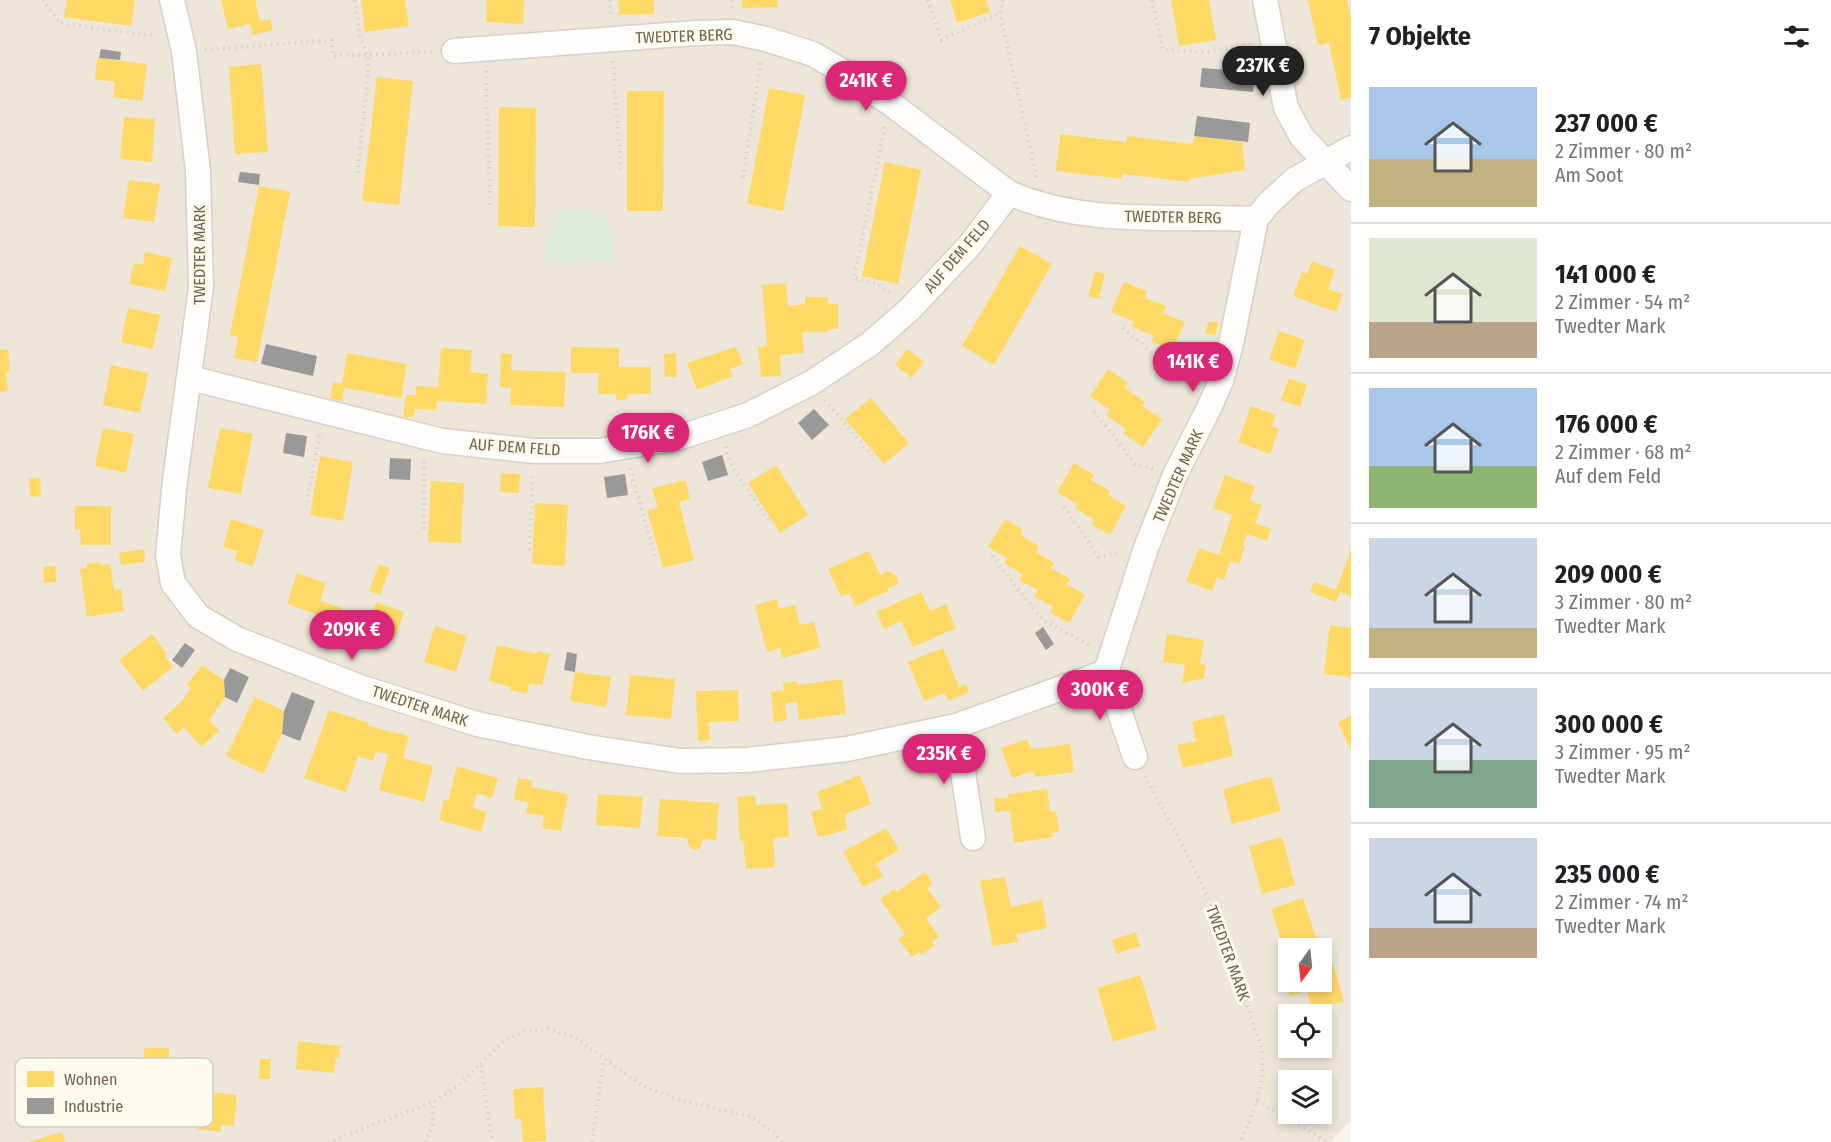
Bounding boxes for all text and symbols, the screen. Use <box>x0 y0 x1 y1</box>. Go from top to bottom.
icon: filters <box>1780 20 1813 53</box>
text: 7 Objekte <box>1369 21 1471 52</box>
street label: TWEDTER BERG <box>635 25 733 47</box>
pin: 237K € <box>1214 46 1312 97</box>
text: 237K € <box>1236 53 1290 77</box>
pin: 241K € <box>817 61 915 112</box>
text: 241K € <box>840 68 892 92</box>
text: 237 000 € <box>1555 108 1658 139</box>
icon: home <box>1417 111 1489 183</box>
text: 2 Zimmer · 80 m² <box>1555 139 1692 163</box>
text: Am Soot <box>1555 163 1623 187</box>
street label: TWEDTER MARK <box>190 204 209 305</box>
street label: TWEDTER BERG <box>1124 207 1222 227</box>
street label: AUF DEM FELD <box>920 215 994 297</box>
text: 141 000 € <box>1555 259 1656 290</box>
icon: home <box>1417 262 1489 334</box>
text: 2 Zimmer · 54 m² <box>1555 290 1690 314</box>
text: Twedter Mark <box>1555 314 1665 338</box>
pin: 141K € <box>1144 342 1242 393</box>
text: 141K € <box>1167 349 1219 373</box>
text: 176 000 € <box>1555 409 1658 440</box>
icon: home <box>1417 412 1489 484</box>
pin: 176K € <box>599 413 697 464</box>
text: 176K € <box>621 420 675 444</box>
street label: TWEDTER MARK <box>1149 426 1207 526</box>
street label: AUF DEM FELD <box>469 434 561 460</box>
text: 2 Zimmer · 68 m² <box>1555 440 1691 464</box>
text: Auf dem Feld <box>1555 464 1661 488</box>
text: 209 000 € <box>1555 559 1662 590</box>
icon: home <box>1417 562 1489 634</box>
text: 3 Zimmer · 80 m² <box>1555 590 1692 614</box>
pin: 209K € <box>303 610 401 661</box>
text: Twedter Mark <box>1555 614 1665 638</box>
text: 209K € <box>324 617 380 641</box>
pin: 300K € <box>1051 670 1149 721</box>
text: 300K € <box>1071 677 1129 701</box>
street label: TWEDTER MARK <box>370 682 471 731</box>
text: 300 000 € <box>1555 709 1663 740</box>
icon: home <box>1417 712 1489 784</box>
pin: 235K € <box>895 734 993 785</box>
text: 3 Zimmer · 95 m² <box>1555 740 1691 764</box>
text: 235K € <box>916 741 972 765</box>
text: Twedter Mark <box>1555 764 1665 788</box>
text: 235 000 € <box>1555 859 1659 890</box>
icon: home <box>1417 862 1489 934</box>
text: 2 Zimmer · 74 m² <box>1555 890 1689 914</box>
street label: TWEDTER MARK <box>1202 903 1254 1004</box>
text: Twedter Mark <box>1555 914 1665 938</box>
north arrow <box>1278 938 1332 992</box>
map controls <box>1278 938 1332 1124</box>
button: locate <box>1278 1004 1332 1058</box>
legend <box>15 1058 213 1127</box>
text: Wohnen <box>64 1070 117 1089</box>
button: layers <box>1278 1070 1332 1124</box>
text: Industrie <box>64 1097 123 1116</box>

